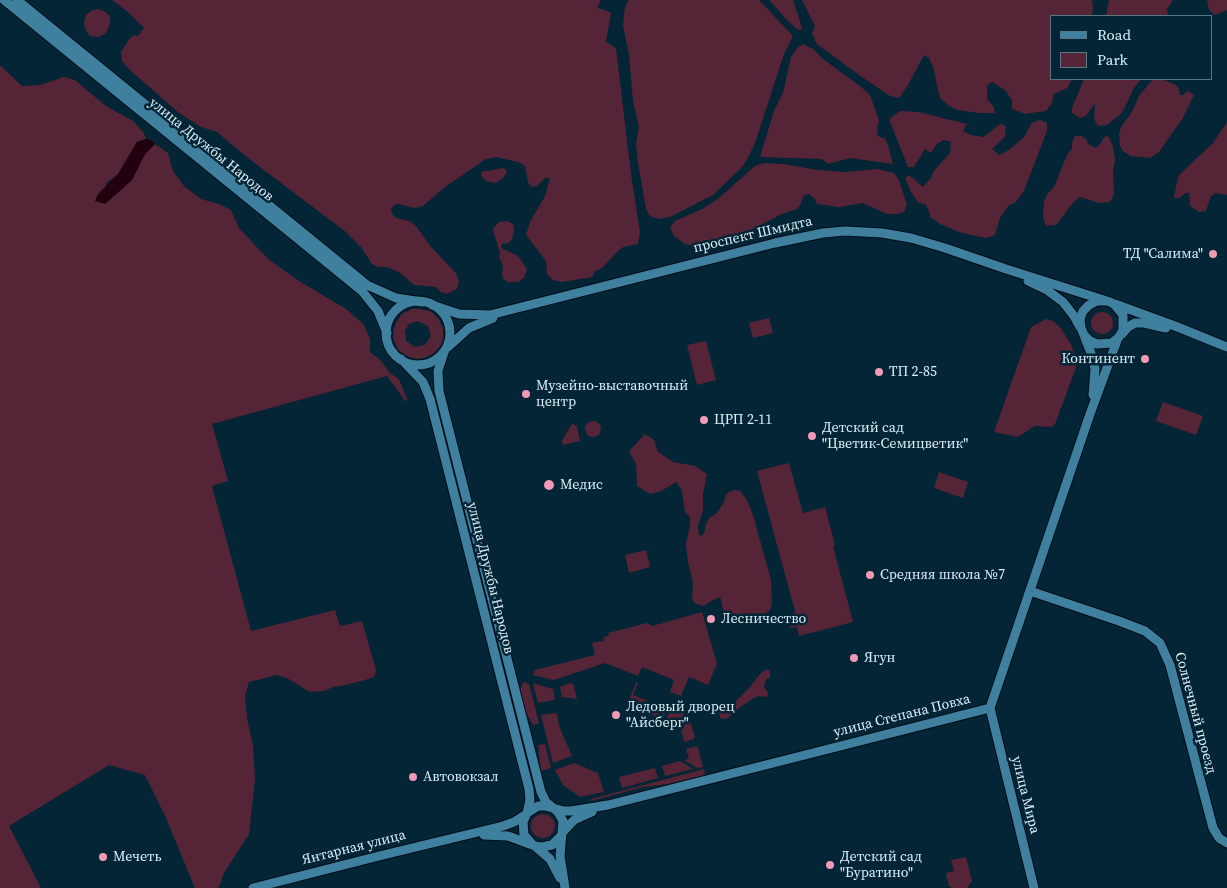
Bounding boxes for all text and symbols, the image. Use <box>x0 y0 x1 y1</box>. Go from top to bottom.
legend <box>1050 15 1212 80</box>
text: Road <box>1097 24 1131 45</box>
text: Park <box>1097 49 1128 70</box>
street label: улица Дружбы Народов <box>145 95 277 205</box>
street label: проспект Шмидта <box>692 213 814 257</box>
place label: ТД "Салима" <box>1123 246 1203 262</box>
marker: ТД "Салима" <box>1207 248 1219 260</box>
place label: Континент <box>1061 351 1135 367</box>
marker: Континент <box>1139 353 1151 365</box>
place label: ТП 2-85 <box>889 364 937 380</box>
marker: ТП 2-85 <box>873 366 885 378</box>
place label: Музейно-выставочный центр <box>536 378 688 411</box>
marker: Музейно-выставочный центр <box>520 388 532 400</box>
place label: ЦРП 2-11 <box>714 412 772 428</box>
marker: ЦРП 2-11 <box>698 414 710 426</box>
place label: Детский сад "Цветик-Семицветик" <box>822 420 968 452</box>
marker: Детский сад "Цветик-Семицветик" <box>806 430 818 442</box>
place label: Медис <box>560 477 603 493</box>
marker: Медис <box>542 478 556 492</box>
street label: улица Дружбы Народов <box>463 501 517 655</box>
place label: Средняя школа №7 <box>880 567 1005 583</box>
marker: Средняя школа №7 <box>864 569 876 581</box>
place label: Лесничество <box>721 611 806 627</box>
marker: Лесничество <box>705 613 717 625</box>
place label: Ягун <box>864 650 895 666</box>
street label: Солнечный проезд <box>1171 650 1219 776</box>
marker: Ягун <box>848 652 860 664</box>
street label: улица Степана Повха <box>832 691 972 741</box>
place label: Ледовый дворец "Айсберг" <box>626 699 735 732</box>
marker: Ледовый дворец "Айсберг" <box>610 709 622 721</box>
street label: улица Мира <box>1007 754 1043 836</box>
place label: Автовокзал <box>423 769 499 785</box>
marker: Автовокзал <box>407 771 419 783</box>
street label: Янтарная улица <box>300 827 408 869</box>
place label: Мечеть <box>113 849 162 865</box>
place label: Детский сад "Буратино" <box>840 849 922 882</box>
marker: Мечеть <box>97 851 109 863</box>
marker: Детский сад "Буратино" <box>824 859 836 871</box>

